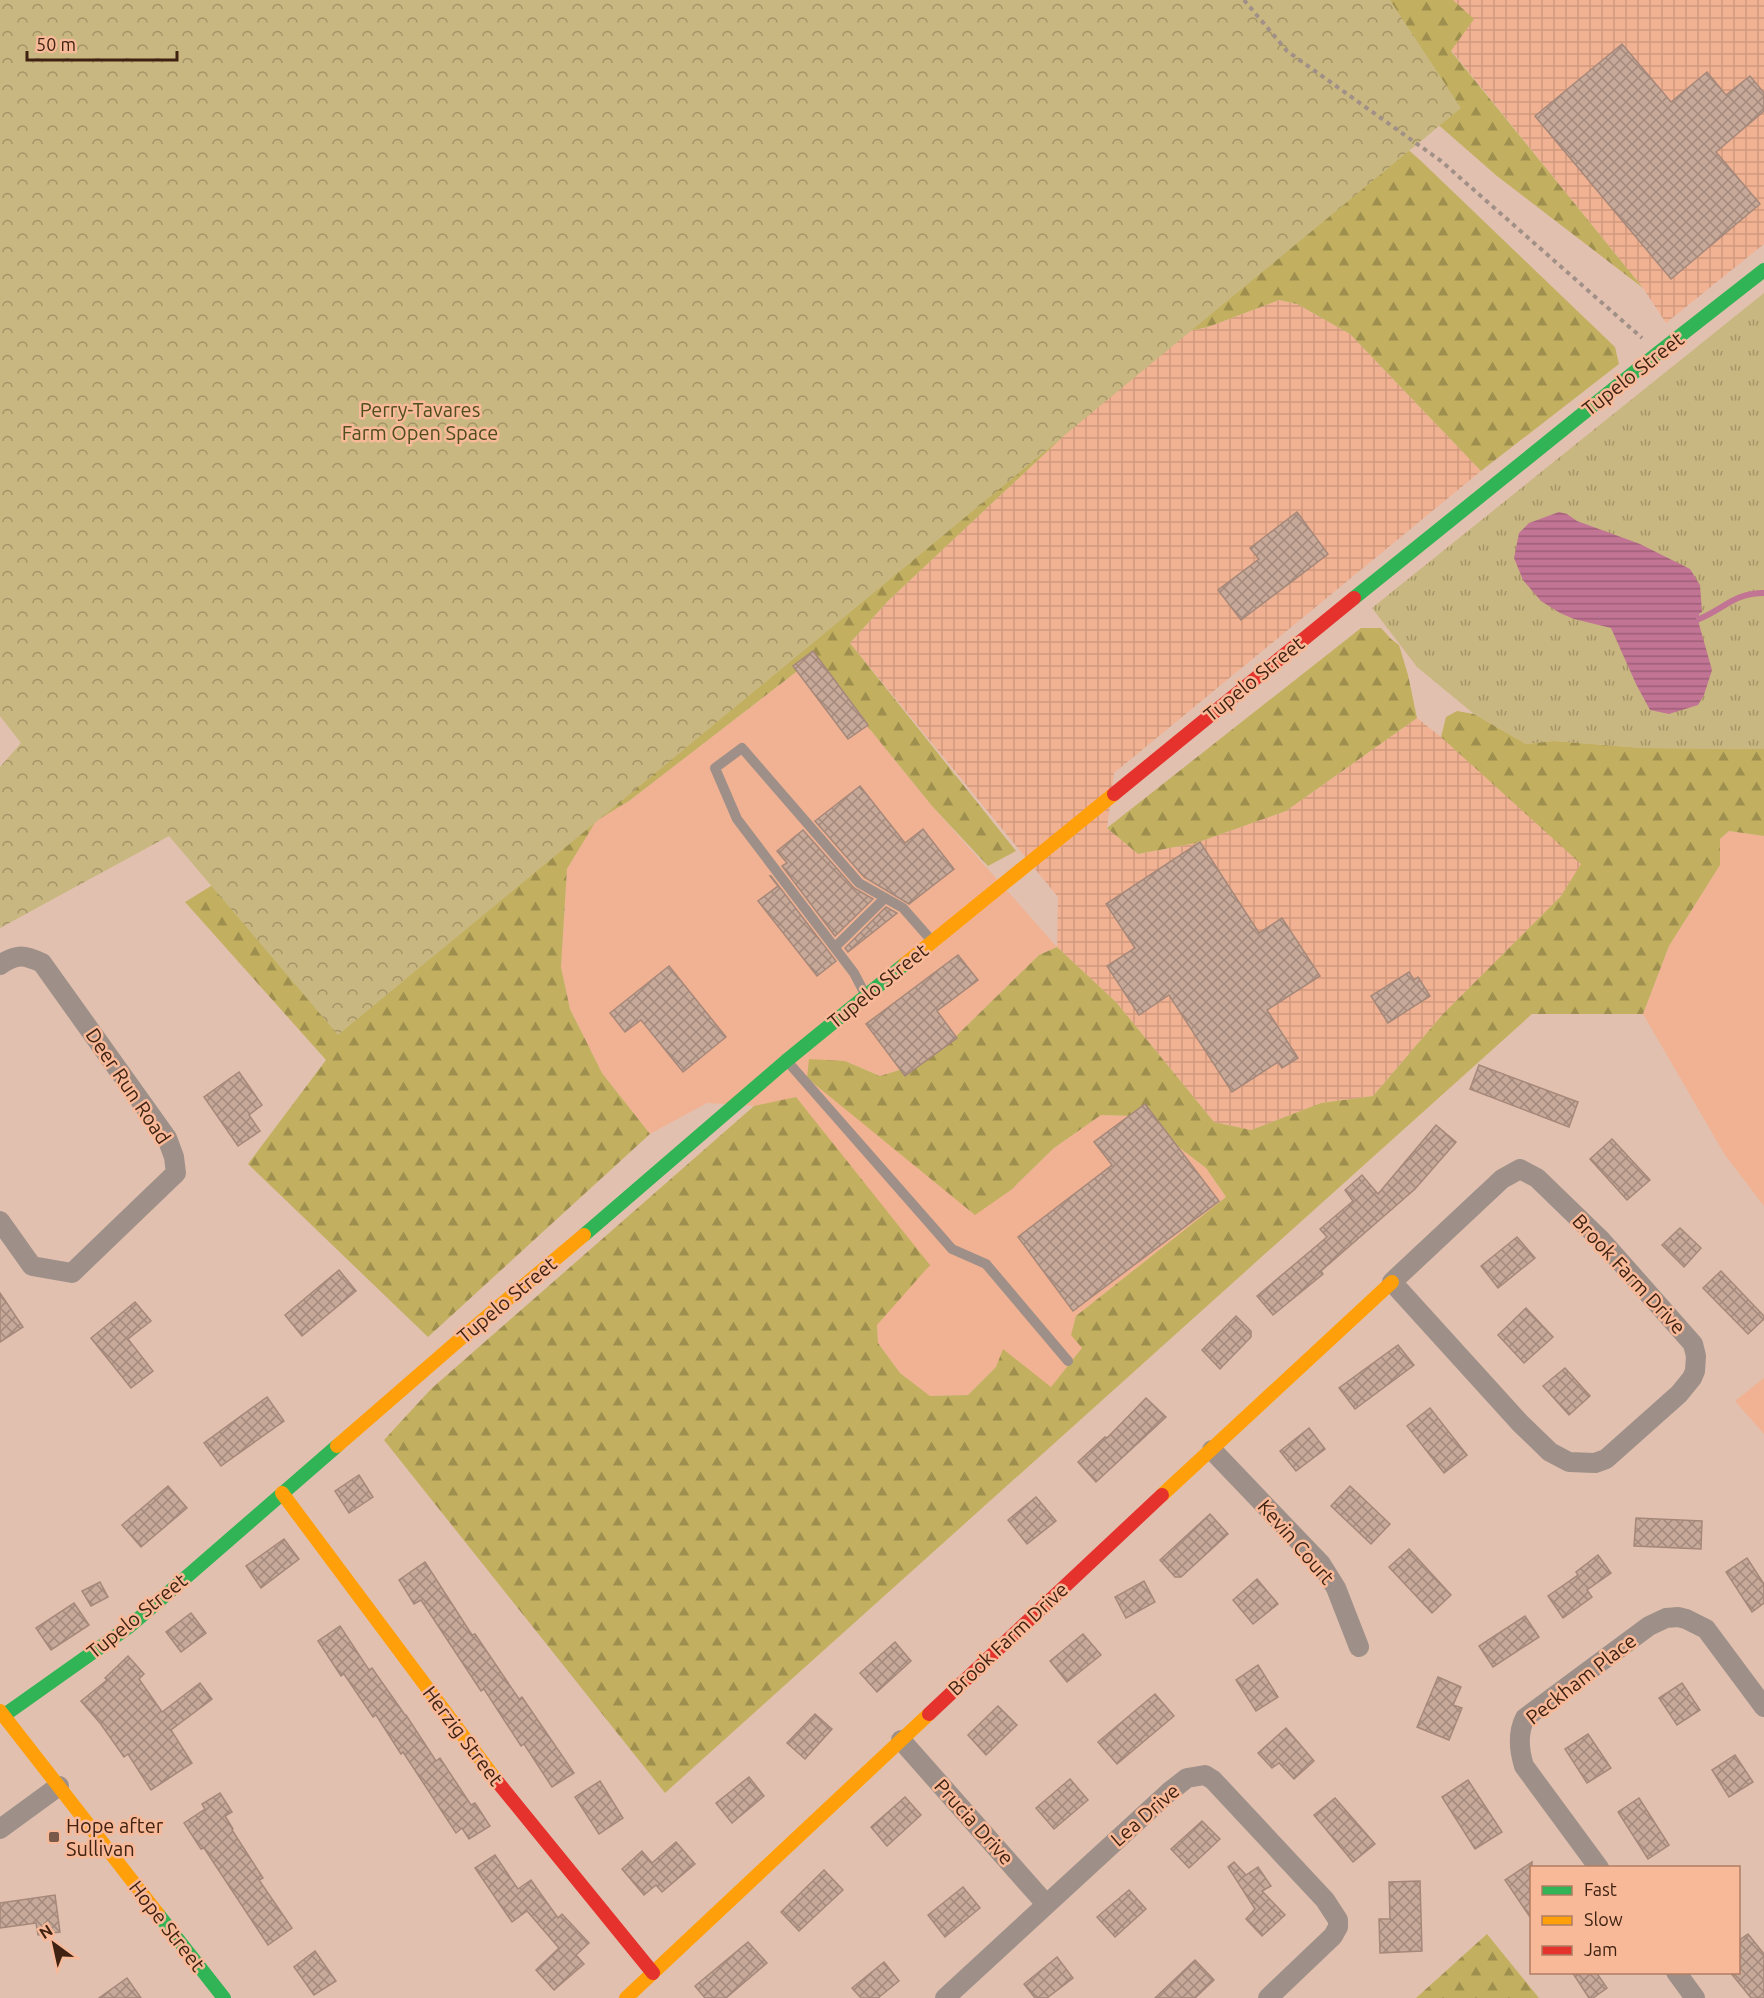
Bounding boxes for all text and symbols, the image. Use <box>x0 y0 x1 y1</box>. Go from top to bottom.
scale bar <box>27 24 177 62</box>
text: 50 m <box>36 34 76 54</box>
street label: Tupelo Street <box>1578 327 1688 420</box>
park label: Perry-Tavares Farm Open Space <box>342 398 498 444</box>
street label: Tupelo Street <box>1199 631 1308 726</box>
street label: Tupelo Street <box>823 938 932 1033</box>
street label: Deer Run Road <box>81 1024 176 1148</box>
street label: Brook Farm Drive <box>1568 1209 1691 1338</box>
street label: Tupelo Street <box>453 1251 561 1348</box>
street label: Kevin Court <box>1253 1495 1339 1589</box>
street label: Tupelo Street <box>82 1568 191 1663</box>
street label: Brook Farm Drive <box>943 1577 1072 1700</box>
street label: Peckham Place <box>1521 1628 1640 1729</box>
street label: Herzig Street <box>419 1681 508 1790</box>
street label: Prucia Drive <box>930 1774 1019 1869</box>
street label: Lea Drive <box>1106 1779 1184 1851</box>
place label: Hope after Sullivan <box>66 1814 164 1860</box>
marker: Hope after Sullivan <box>47 1830 61 1844</box>
legend <box>1530 1866 1740 1974</box>
street label: Hope Street <box>125 1876 210 1976</box>
text: Fast <box>1584 1879 1617 1899</box>
text: Slow <box>1584 1909 1623 1929</box>
north arrow <box>24 1914 84 1974</box>
text: N <box>36 1921 56 1942</box>
text: Jam <box>1584 1939 1618 1959</box>

